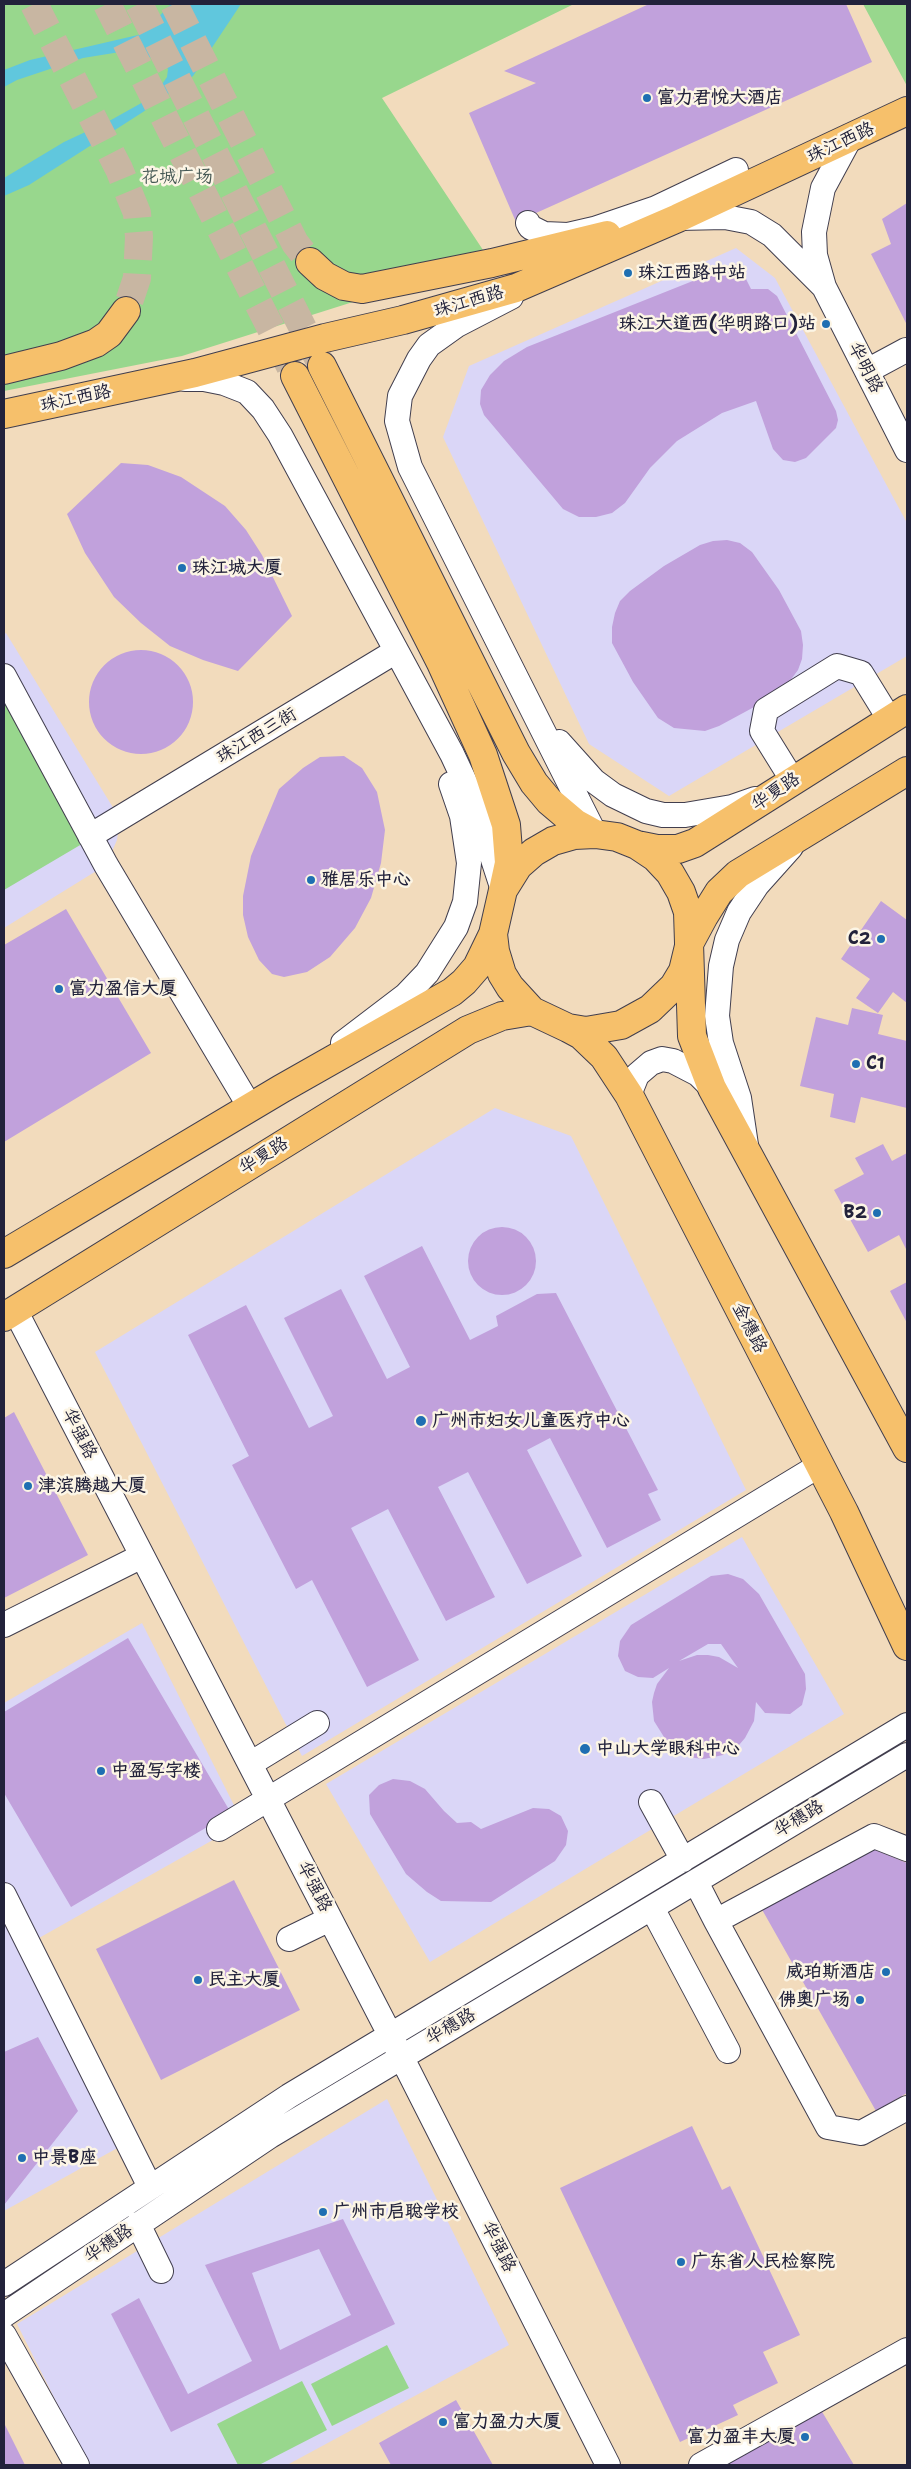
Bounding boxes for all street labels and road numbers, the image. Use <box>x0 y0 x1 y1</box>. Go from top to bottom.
street label: 珠江西路 <box>804 118 878 168</box>
street label: 珠江西路 <box>431 282 507 322</box>
street label: 华明路 <box>843 339 887 397</box>
street label: 珠江西路 <box>39 381 113 417</box>
street label: 珠江西三街 <box>213 704 301 768</box>
street label: 华夏路 <box>747 768 805 816</box>
street label: 华夏路 <box>235 1133 293 1179</box>
street label: 金穗路 <box>727 1299 771 1357</box>
street label: 华强路 <box>57 1405 101 1463</box>
street label: 华穗路 <box>770 1796 828 1842</box>
street label: 华强路 <box>292 1858 336 1916</box>
street label: 华穗路 <box>422 2004 480 2050</box>
street label: 华强路 <box>476 2218 520 2276</box>
street label: 华穗路 <box>81 2220 137 2268</box>

